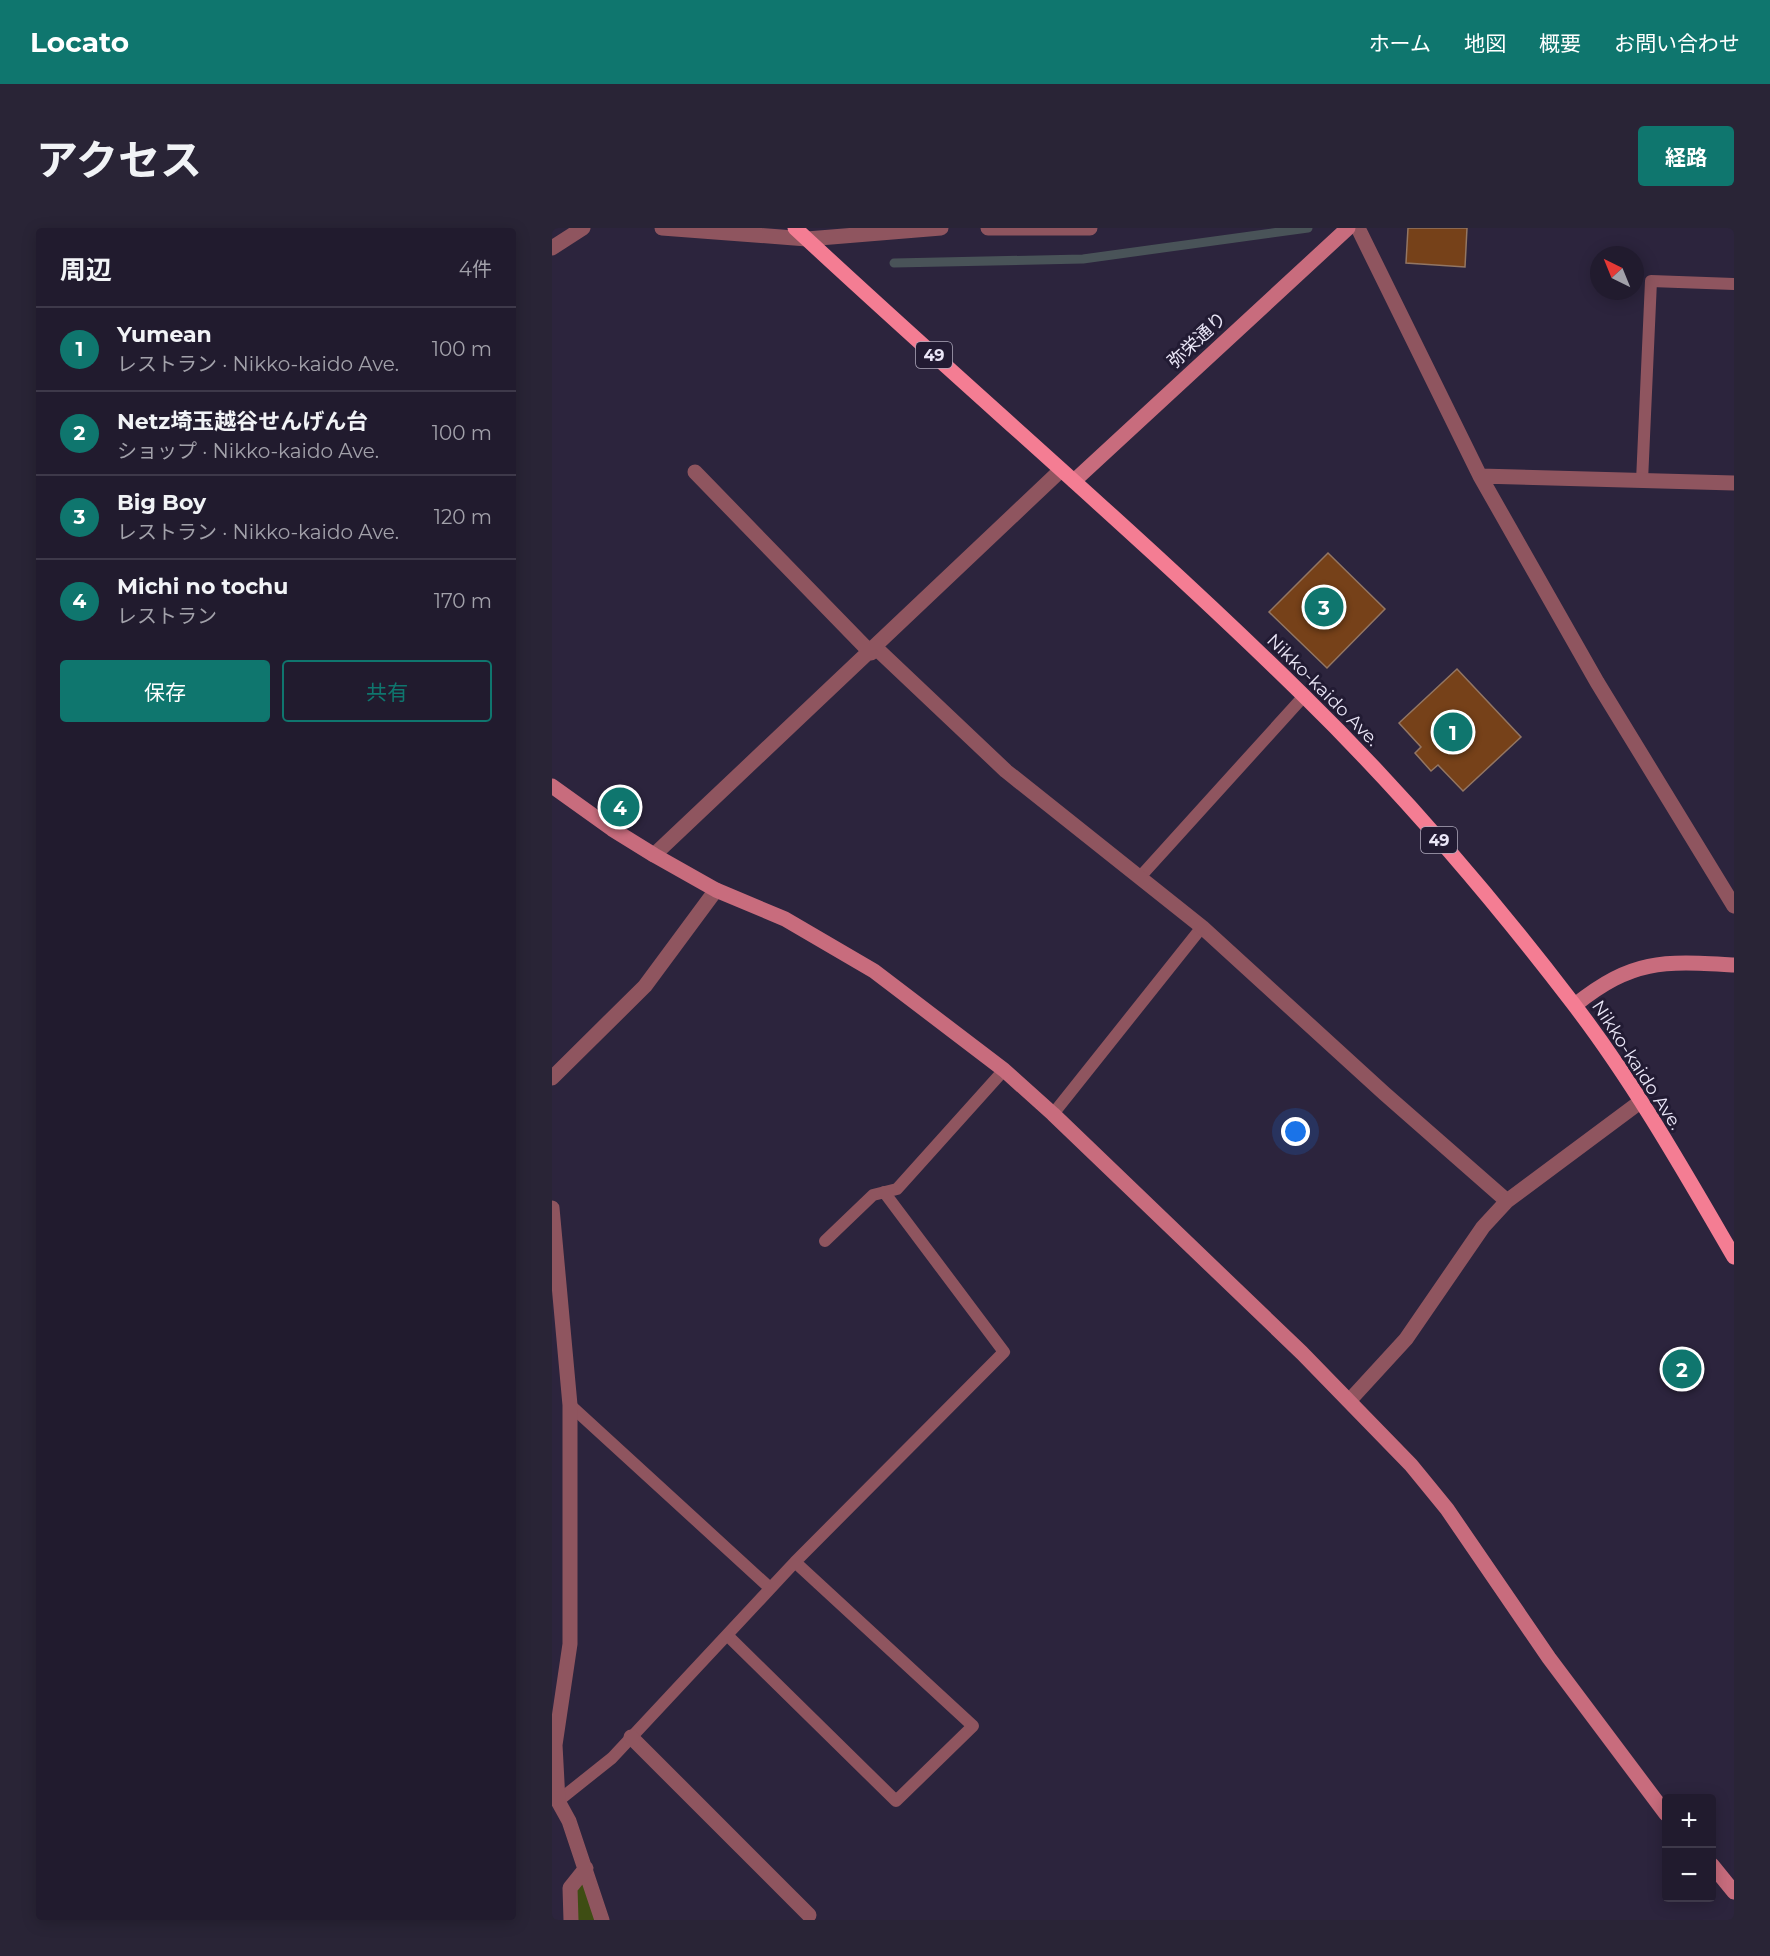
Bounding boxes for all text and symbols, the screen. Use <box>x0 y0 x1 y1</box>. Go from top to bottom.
text: Locato <box>30 25 129 59</box>
text: ホーム <box>1369 31 1431 56</box>
text: 地図 <box>1464 31 1506 56</box>
text: 概要 <box>1539 31 1581 56</box>
text: お問い合わせ <box>1614 31 1740 56</box>
button: 経路 <box>1638 126 1734 186</box>
text: アクセス <box>36 134 202 186</box>
north arrow <box>1590 246 1644 300</box>
text: 周辺 <box>60 254 112 286</box>
text: 4件 <box>459 257 492 281</box>
street label: 弥栄通り <box>1163 307 1231 373</box>
text: Yumean <box>117 321 212 348</box>
text: 1 <box>76 337 83 361</box>
text: 100 m <box>432 337 492 361</box>
road number: 49 <box>916 342 952 368</box>
text: レストラン · Nikko-kaido Ave. <box>117 352 399 376</box>
text: Netz埼玉越谷せんげん台 <box>117 408 368 435</box>
text: 2 <box>74 421 85 445</box>
text: 100 m <box>432 421 492 445</box>
text: ショップ · Nikko-kaido Ave. <box>117 439 379 463</box>
text: Big Boy <box>117 489 206 516</box>
text: 3 <box>74 505 85 529</box>
text: 120 m <box>434 505 492 529</box>
text: レストラン · Nikko-kaido Ave. <box>117 520 399 544</box>
text: Michi no tochu <box>117 573 288 600</box>
pin: 3 <box>1304 584 1344 629</box>
text: 4 <box>73 589 86 613</box>
text: 170 m <box>434 589 492 613</box>
text: レストラン <box>117 604 217 628</box>
street label: Nikko-kaido Ave. <box>1262 629 1384 751</box>
button: 保存 <box>60 660 270 722</box>
button: 共有 <box>282 660 492 722</box>
pin: 1 <box>1434 710 1472 754</box>
pin: 4 <box>600 784 640 830</box>
road number: 49 <box>1421 827 1457 853</box>
street label: Nikko-kaido Ave. <box>1587 996 1687 1134</box>
your location <box>1281 1117 1310 1146</box>
pin: 2 <box>1662 1346 1702 1392</box>
map controls <box>1662 1794 1716 1902</box>
button: + <box>1662 1794 1716 1848</box>
button: − <box>1662 1848 1716 1902</box>

